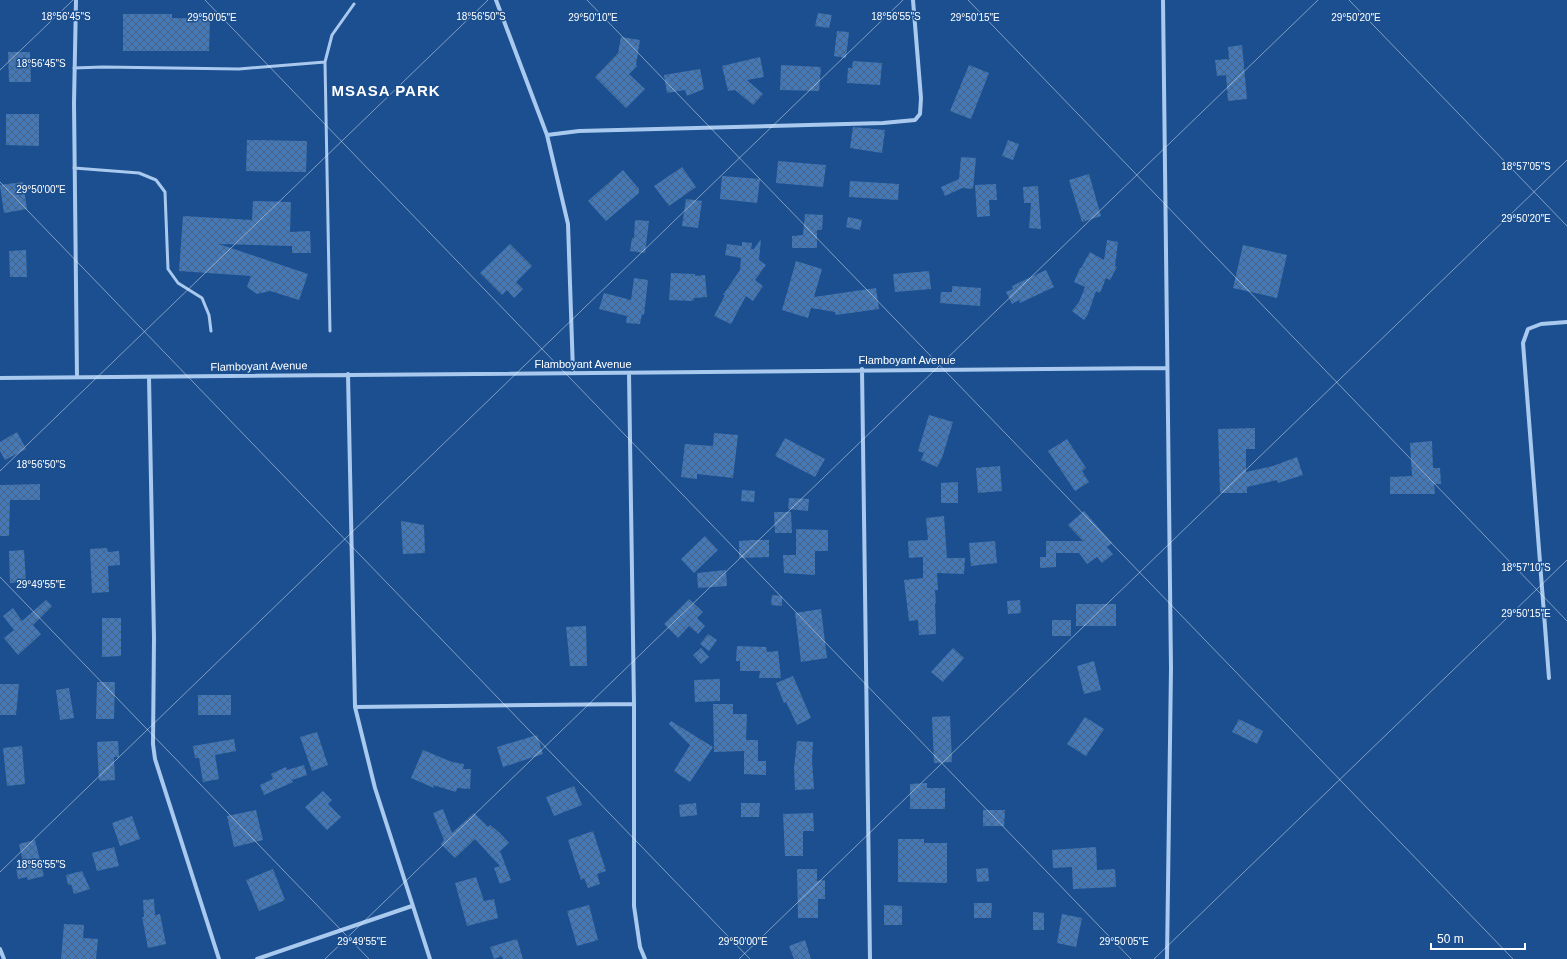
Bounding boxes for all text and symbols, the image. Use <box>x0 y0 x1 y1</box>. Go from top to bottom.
text: 18°56'45"S <box>41 11 91 22</box>
text: 18°56'50"S <box>456 11 506 22</box>
text: 18°56'55"S <box>871 11 921 22</box>
text: 29°50'05"E <box>187 12 237 23</box>
text: 29°50'10"E <box>568 12 618 23</box>
text: 29°50'15"E <box>950 12 1000 23</box>
text: 29°50'20"E <box>1331 12 1381 23</box>
text: 18°56'45"S <box>16 58 66 69</box>
district label: MSASA PARK <box>331 82 441 99</box>
text: 18°57'05"S <box>1501 161 1551 172</box>
text: 29°50'00"E <box>16 184 66 195</box>
text: 29°50'20"E <box>1501 213 1551 224</box>
street label: Flamboyant Avenue <box>858 354 956 366</box>
street label: Flamboyant Avenue <box>534 358 632 370</box>
street label: Flamboyant Avenue <box>210 359 308 373</box>
text: 18°56'50"S <box>16 459 66 470</box>
text: 18°57'10"S <box>1501 562 1551 573</box>
text: 29°49'55"E <box>16 579 66 590</box>
text: 29°50'15"E <box>1501 608 1551 619</box>
text: 18°56'55"S <box>16 859 66 870</box>
scale bar <box>1431 925 1525 951</box>
text: 50 m <box>1437 932 1464 946</box>
text: 29°49'55"E <box>337 936 387 947</box>
text: 29°50'00"E <box>718 936 768 947</box>
text: 29°50'05"E <box>1099 936 1149 947</box>

